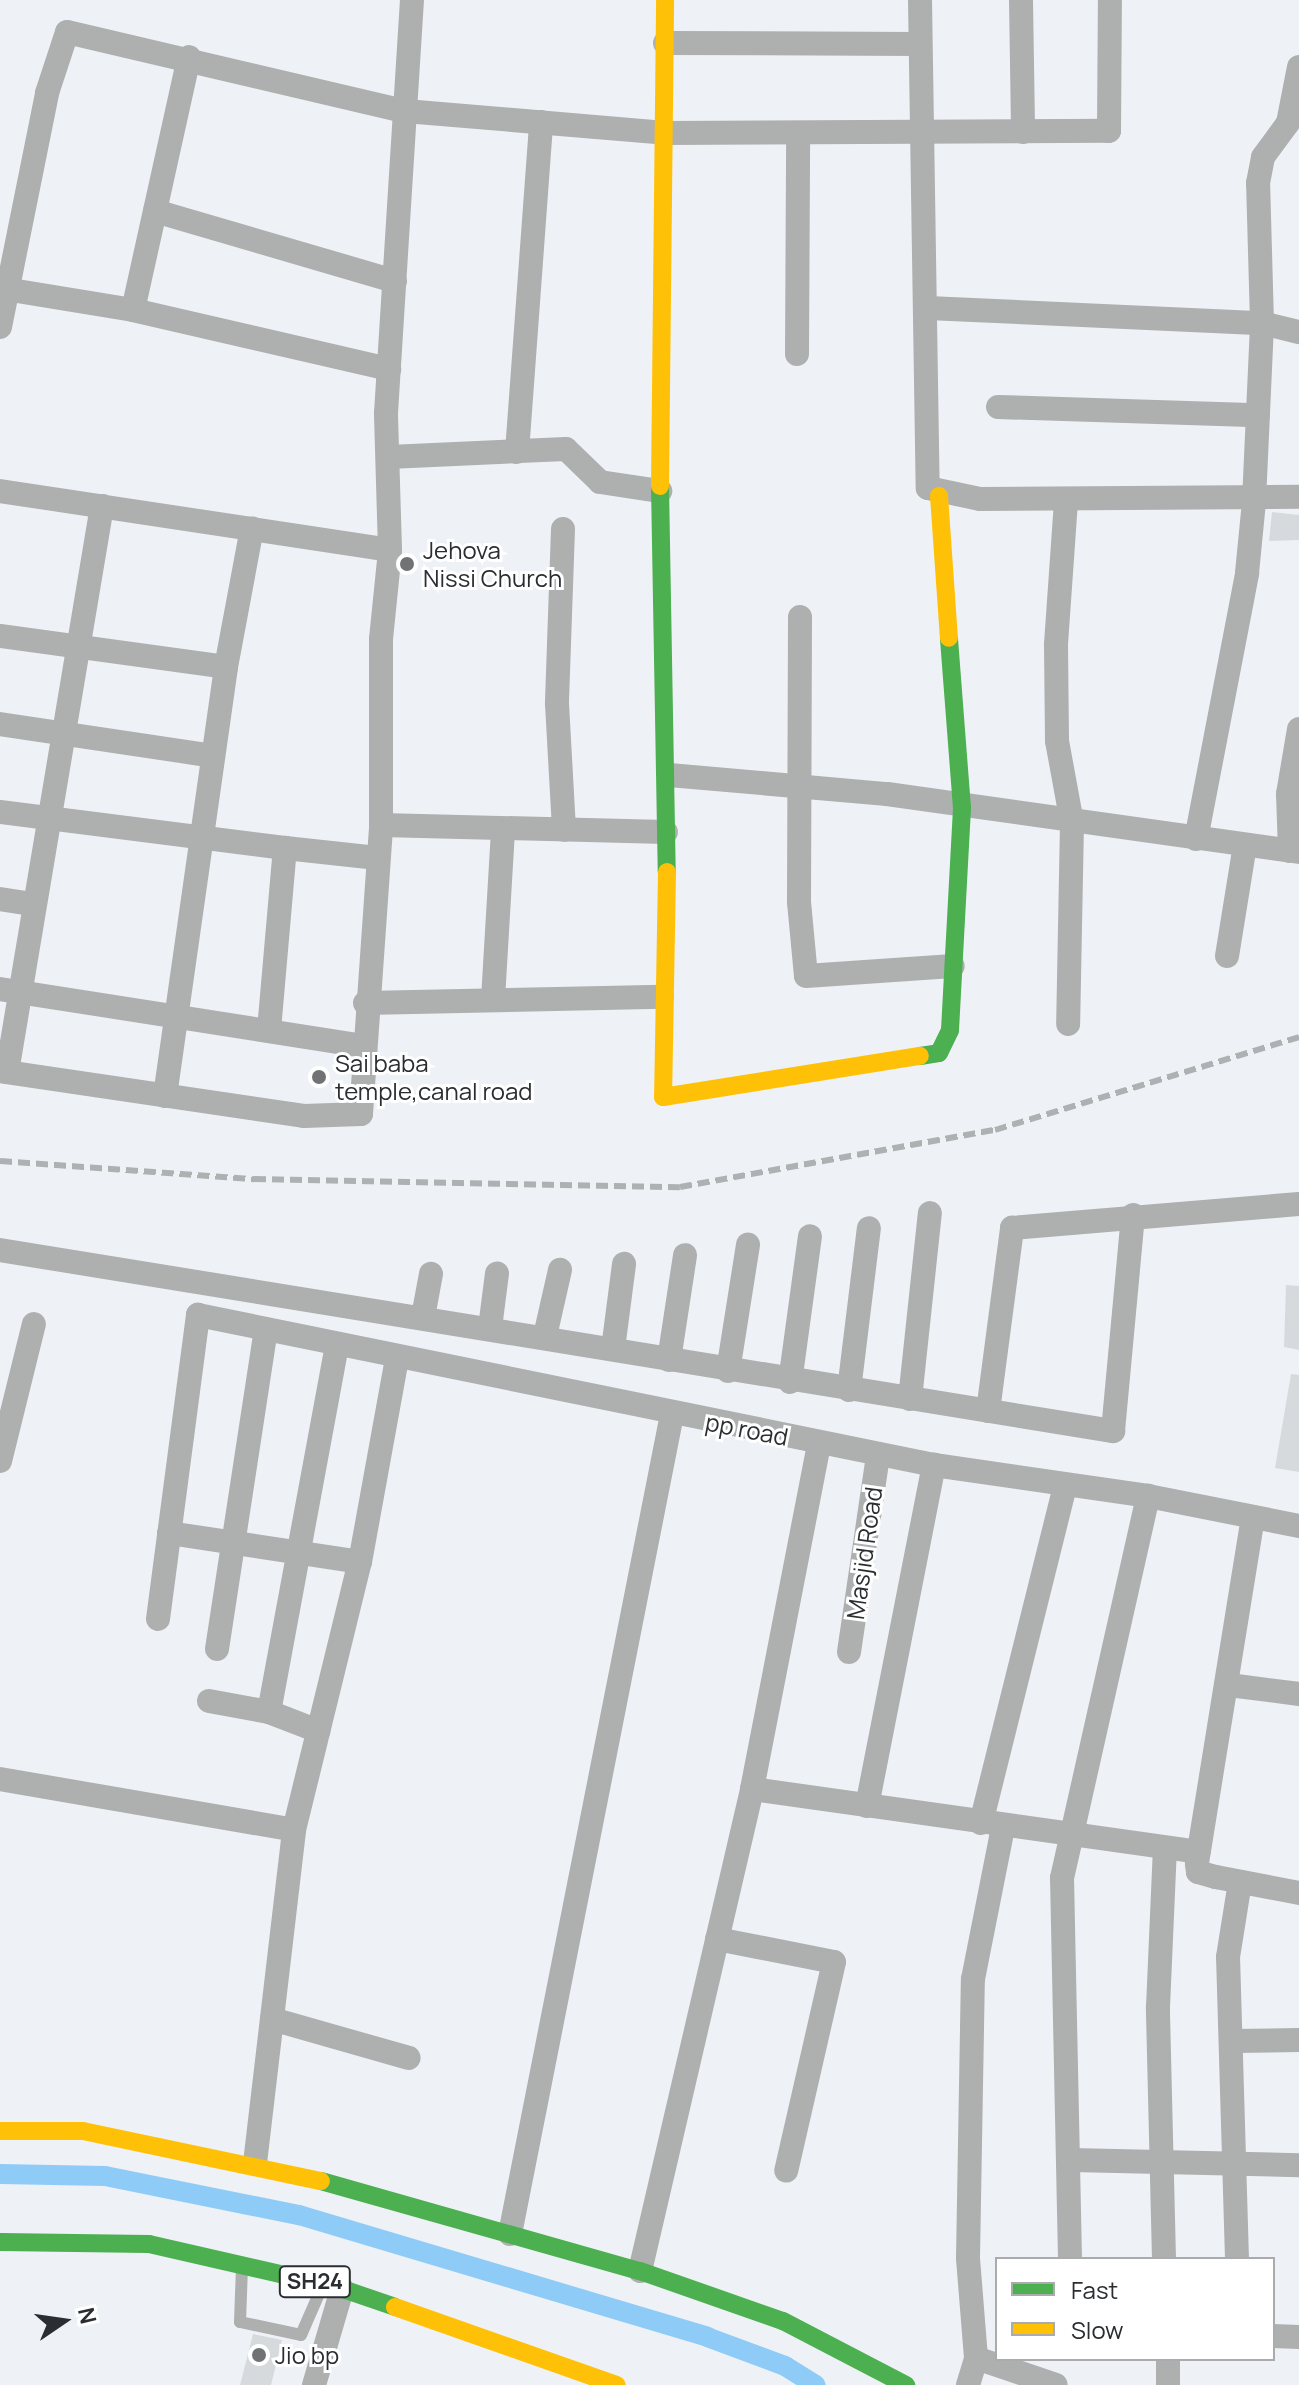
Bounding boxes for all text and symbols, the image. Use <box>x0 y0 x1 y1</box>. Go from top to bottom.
place label: Jehova Nissi Church <box>423 536 562 592</box>
marker: Jehova Nissi Church <box>398 555 416 573</box>
place label: Sai baba temple,canal road <box>335 1049 533 1105</box>
marker: Sai baba temple,canal road <box>310 1068 328 1086</box>
street label: pp road <box>703 1407 791 1451</box>
street label: Masjid Road <box>840 1485 888 1621</box>
legend <box>995 2257 1275 2361</box>
road number: SH24 <box>277 2264 353 2300</box>
text: Fast <box>1071 2273 1118 2306</box>
north arrow <box>24 2281 104 2361</box>
text: N <box>71 2305 104 2327</box>
text: Slow <box>1071 2313 1124 2346</box>
place label: Jio bp <box>275 2341 339 2369</box>
marker: Jio bp <box>250 2346 268 2364</box>

